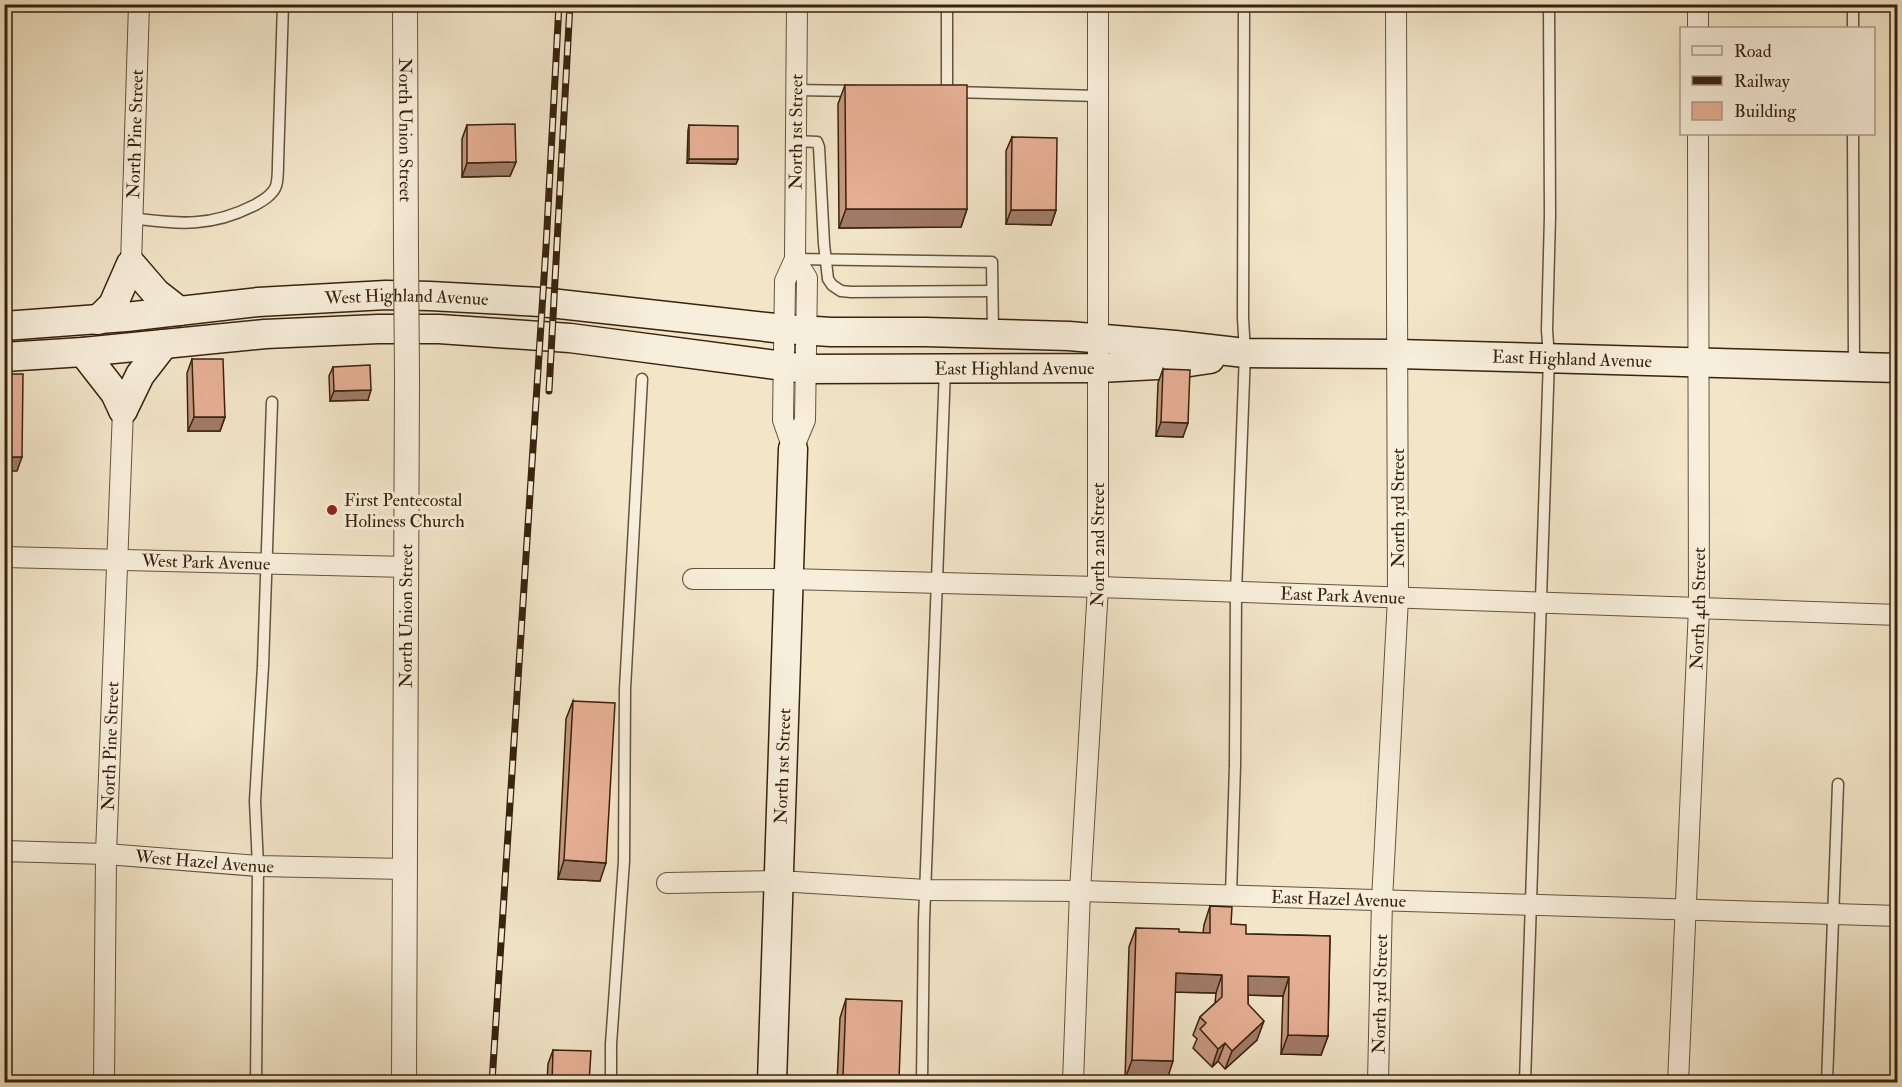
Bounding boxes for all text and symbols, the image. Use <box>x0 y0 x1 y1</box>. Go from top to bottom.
legend <box>1680 27 1875 135</box>
text: Road <box>1734 40 1772 63</box>
street label: North Union Street <box>394 58 417 202</box>
street label: North Pine Street <box>122 69 148 199</box>
text: Railway <box>1734 70 1791 93</box>
street label: North 1st Street <box>784 74 808 190</box>
text: Building <box>1734 100 1797 123</box>
street label: West Highland Avenue <box>323 283 490 311</box>
street label: East Highland Avenue <box>1492 345 1653 373</box>
street label: East Highland Avenue <box>934 357 1095 380</box>
street label: North 3rd Street <box>1387 448 1410 568</box>
street label: North 2nd Street <box>1085 482 1110 608</box>
place label: First Pentecostal Holiness Church <box>344 489 465 533</box>
marker: First Pentecostal Holiness Church <box>325 503 339 517</box>
street label: North Union Street <box>394 544 418 688</box>
street label: North 4th Street <box>1685 547 1711 670</box>
street label: West Park Avenue <box>140 549 271 575</box>
street label: East Park Avenue <box>1280 582 1406 609</box>
street label: North Pine Street <box>96 681 124 811</box>
street label: North 1st Street <box>769 708 796 824</box>
street label: West Hazel Avenue <box>133 845 275 878</box>
street label: East Hazel Avenue <box>1271 885 1407 912</box>
street label: North 3rd Street <box>1367 934 1393 1054</box>

